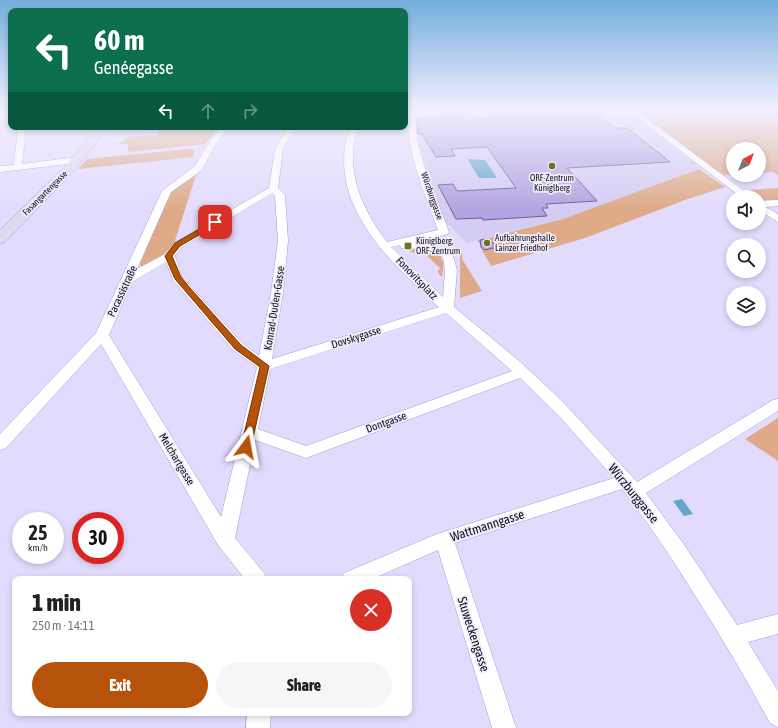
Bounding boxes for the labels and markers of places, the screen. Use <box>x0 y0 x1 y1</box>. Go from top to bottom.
marker: ORF-Zentrum Küniglberg <box>547 161 557 171</box>
place label: ORF-Zentrum Küniglberg <box>530 173 574 193</box>
pin <box>198 205 232 239</box>
place label: Aufbahrungshalle Lainzer Friedhof <box>495 233 555 253</box>
place label: Küniglberg, ORF-Zentrum <box>416 236 460 256</box>
marker: Aufbahrungshalle Lainzer Friedhof <box>482 238 492 248</box>
marker: Küniglberg, ORF-Zentrum <box>403 241 413 251</box>

